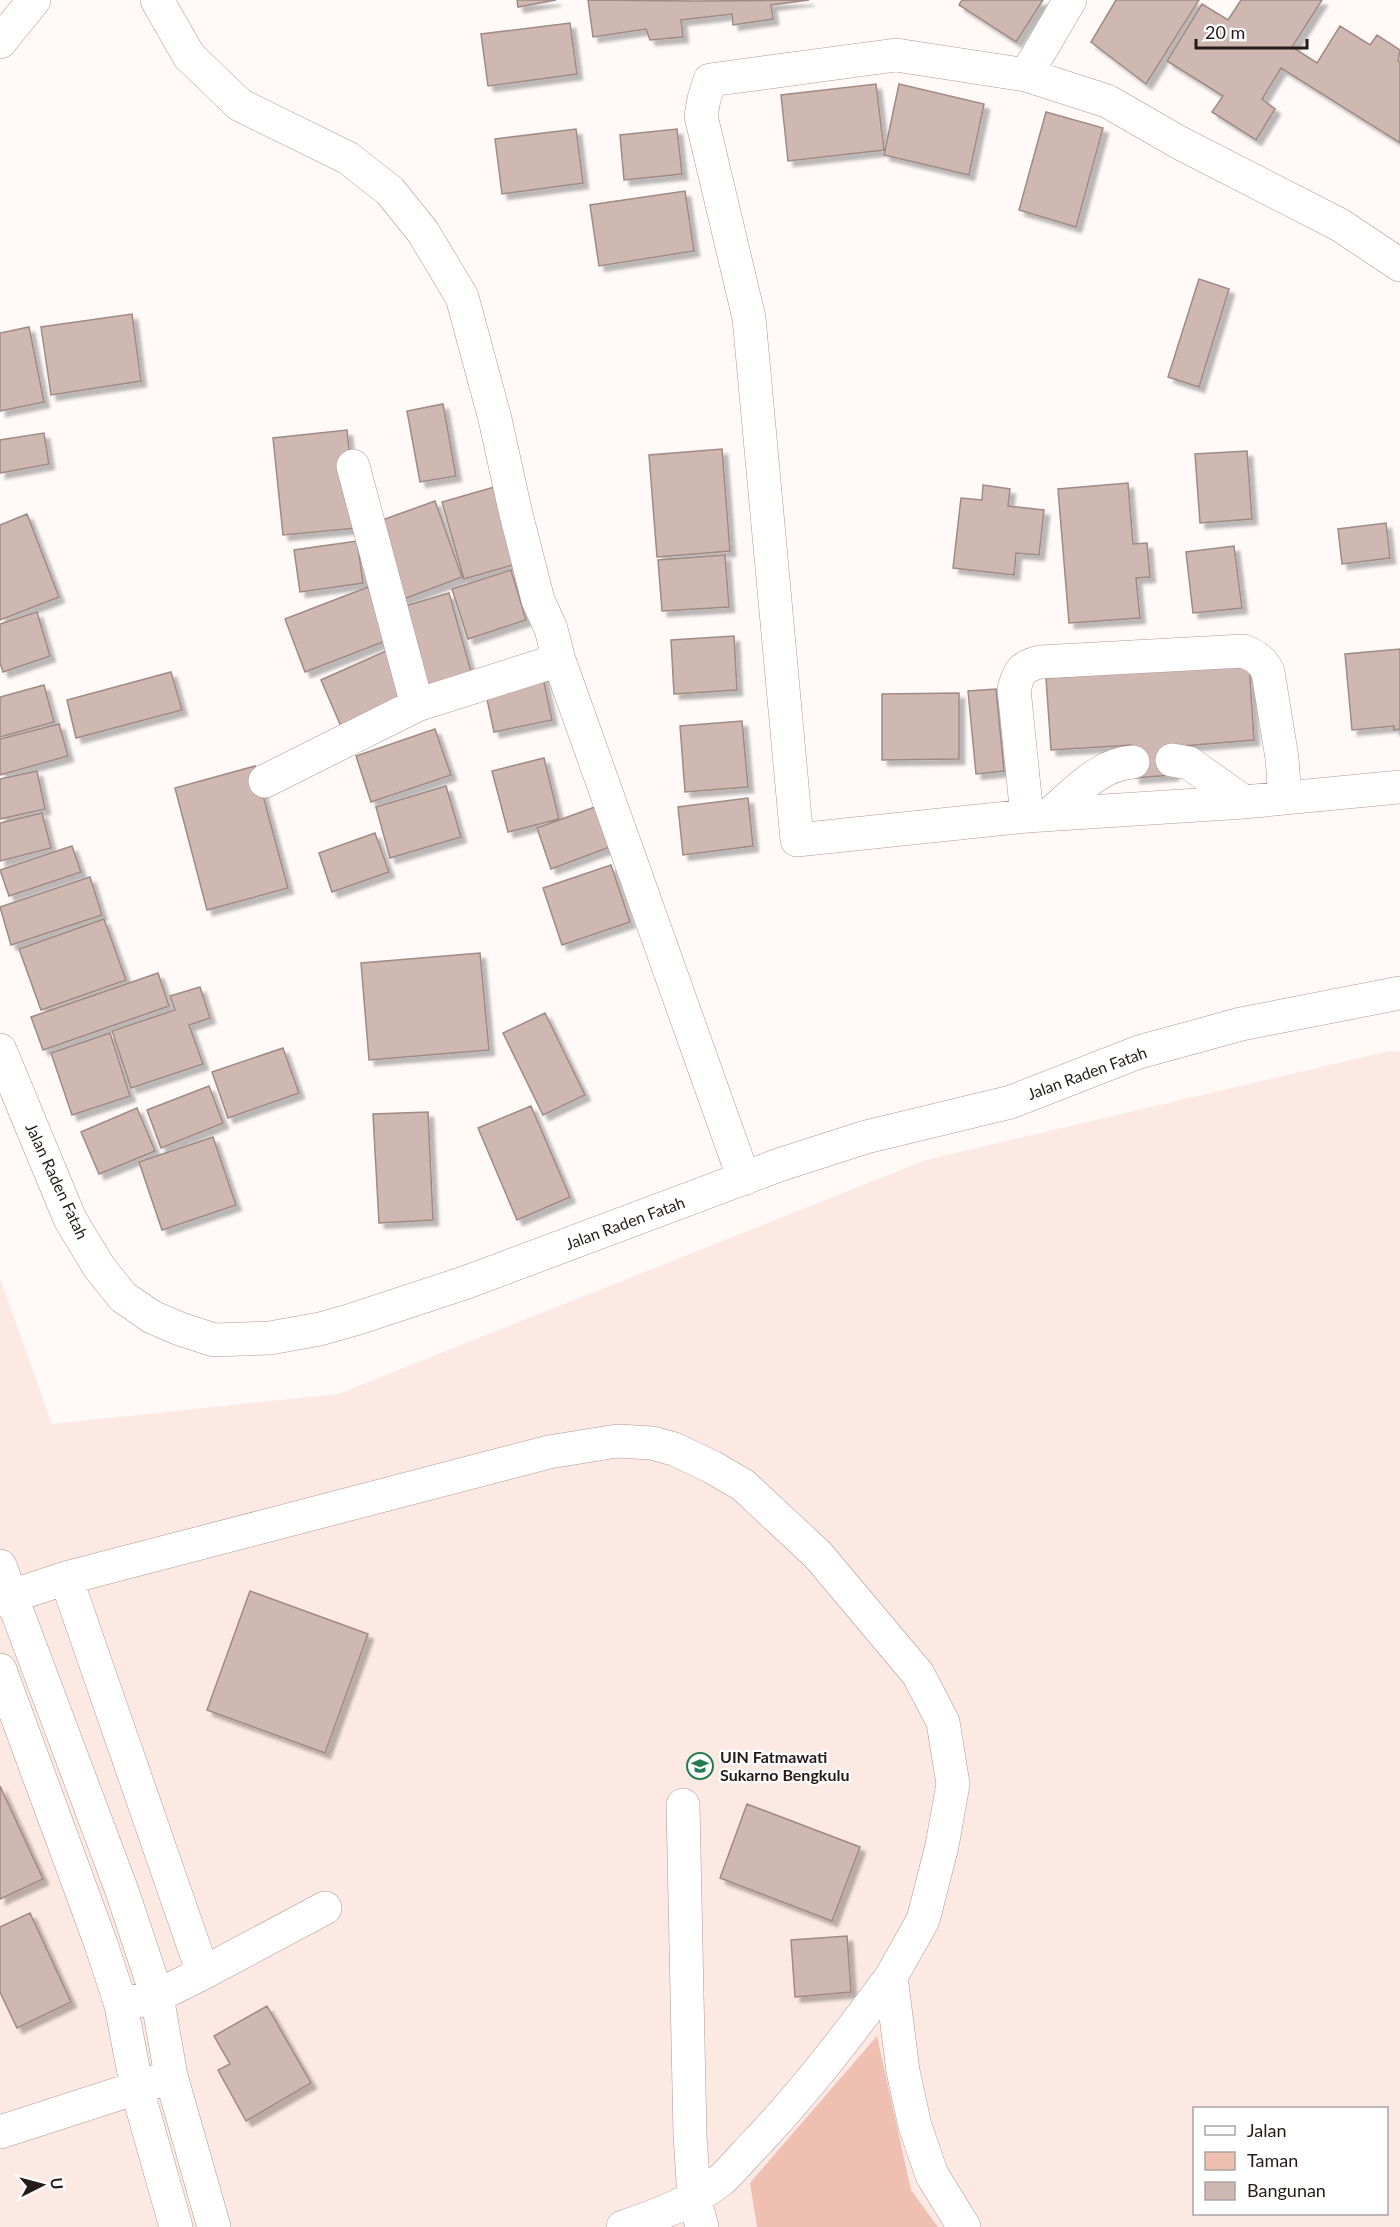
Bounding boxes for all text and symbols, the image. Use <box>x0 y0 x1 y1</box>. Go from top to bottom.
scale bar <box>1196 12 1307 50</box>
text: 20 m <box>1205 21 1245 43</box>
street label: Jalan Raden Fatah <box>1024 1042 1149 1103</box>
street label: Jalan Raden Fatah <box>22 1120 93 1242</box>
street label: Jalan Raden Fatah <box>562 1192 687 1253</box>
place label: UIN Fatmawati Sukarno Bengkulu <box>720 1747 849 1784</box>
school or university icon: UIN Fatmawati Sukarno Bengkulu <box>685 1751 715 1781</box>
legend <box>1193 2107 1388 2215</box>
text: Jalan <box>1247 2119 1286 2141</box>
text: Taman <box>1247 2149 1298 2171</box>
north arrow <box>12 2155 72 2215</box>
text: U <box>47 2176 67 2190</box>
text: Bangunan <box>1247 2179 1326 2201</box>

